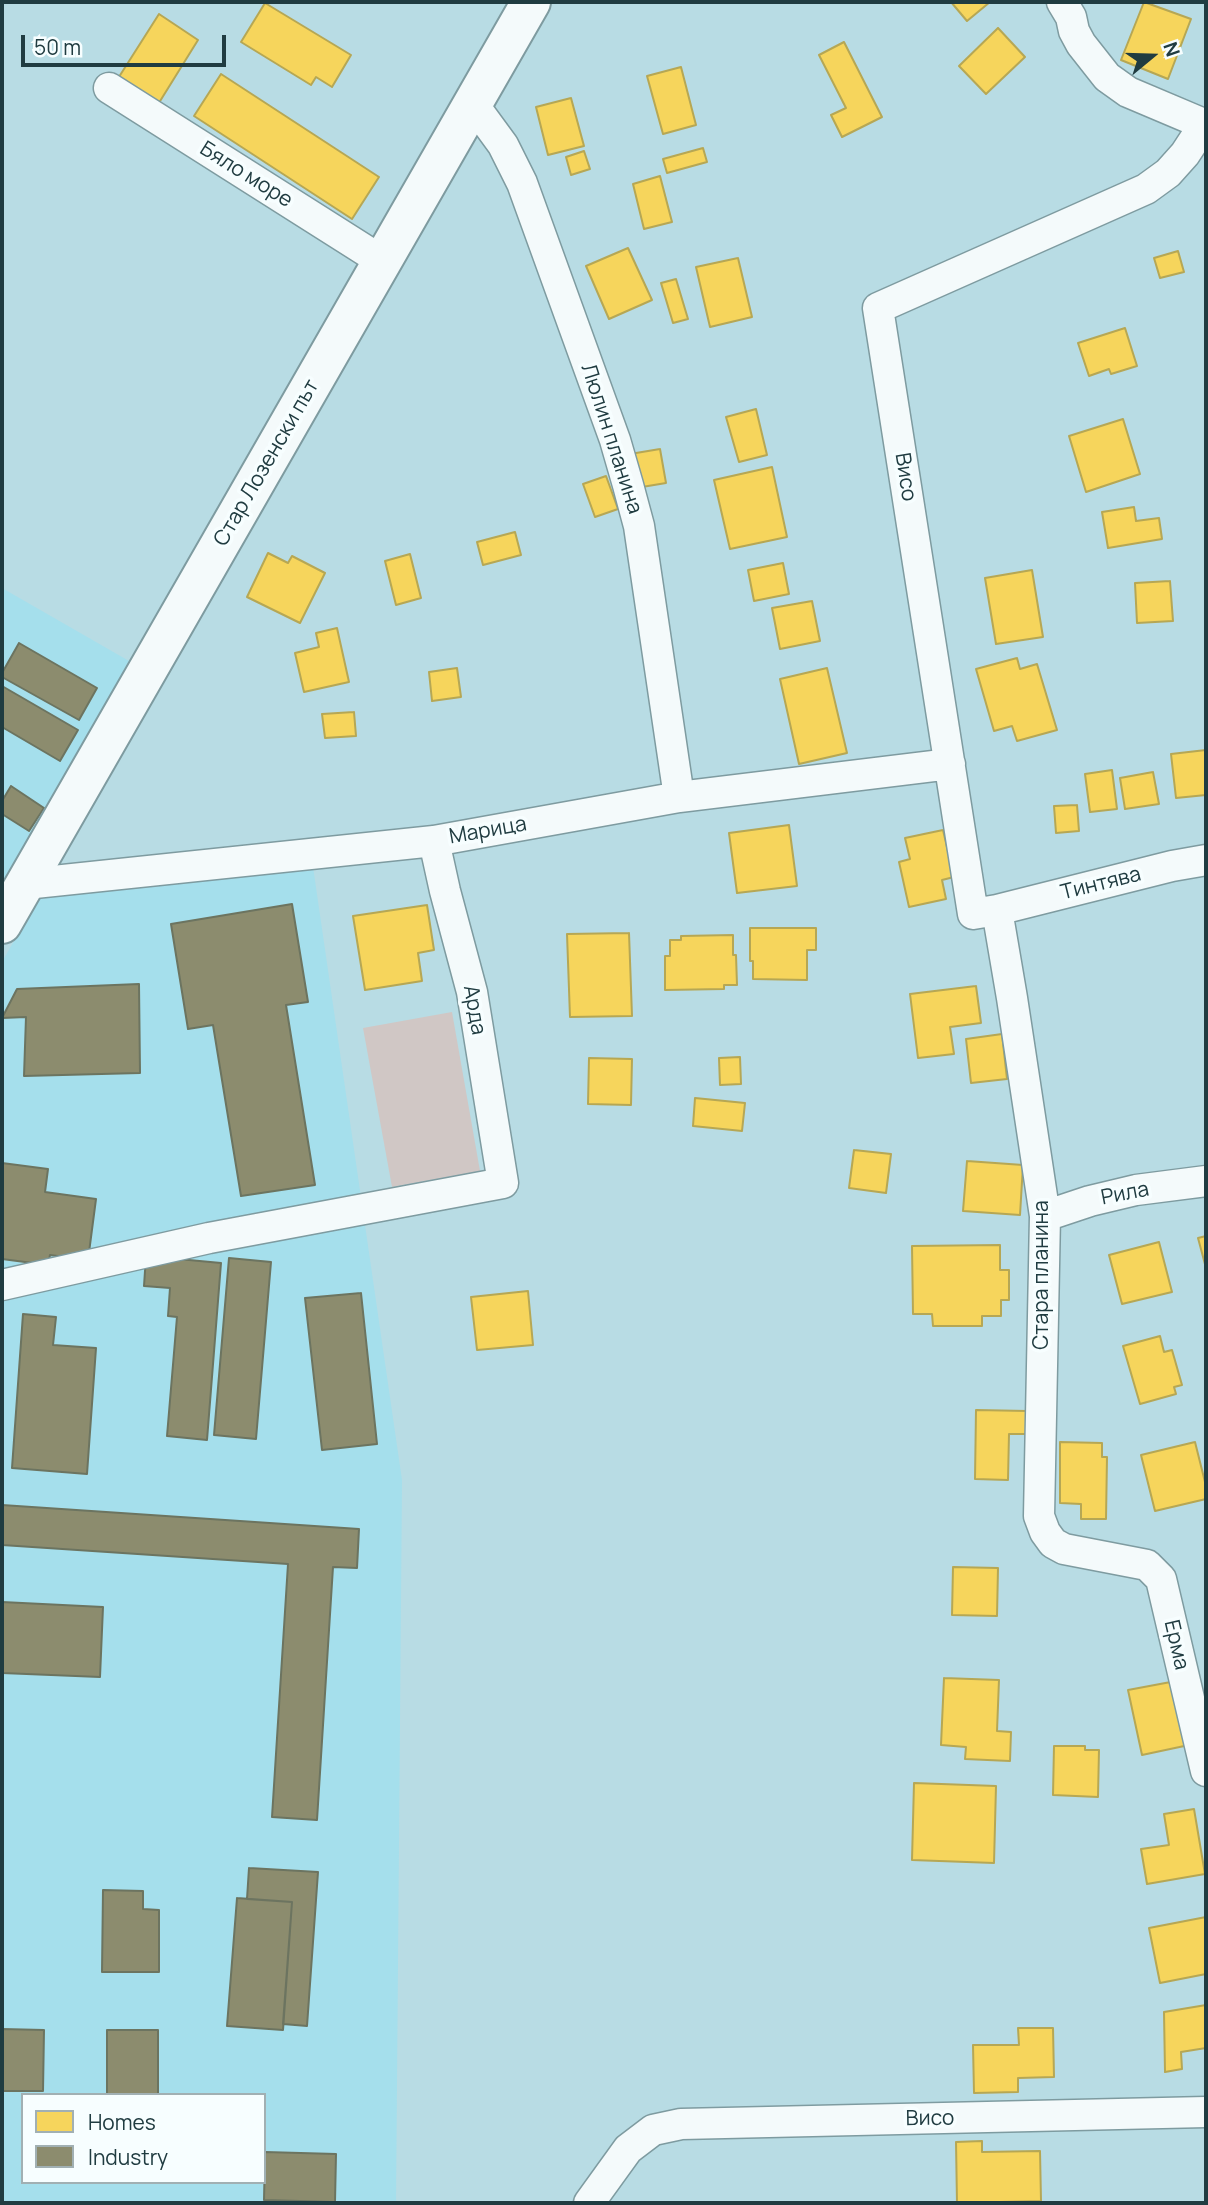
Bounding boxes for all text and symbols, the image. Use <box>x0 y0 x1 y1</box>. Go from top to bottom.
scale bar <box>24 21 229 65</box>
north arrow <box>1117 21 1187 91</box>
text: 50 m <box>34 33 81 61</box>
text: N <box>1157 38 1186 60</box>
street label: Бяло море <box>195 137 297 213</box>
street label: Люлин планина <box>575 361 647 517</box>
street label: Стар Лозенски път <box>209 375 325 551</box>
street label: Висо <box>889 451 921 503</box>
street label: Марица <box>447 812 529 850</box>
street label: Тинтява <box>1058 862 1144 906</box>
street label: Арда <box>457 983 491 1037</box>
street label: Рила <box>1099 1177 1151 1211</box>
street label: Стара планина <box>1029 1200 1055 1350</box>
street label: Ерма <box>1158 1618 1194 1672</box>
legend <box>21 2093 266 2184</box>
street label: Висо <box>906 2106 954 2132</box>
text: Homes <box>88 2108 156 2136</box>
text: Industry <box>88 2143 168 2171</box>

